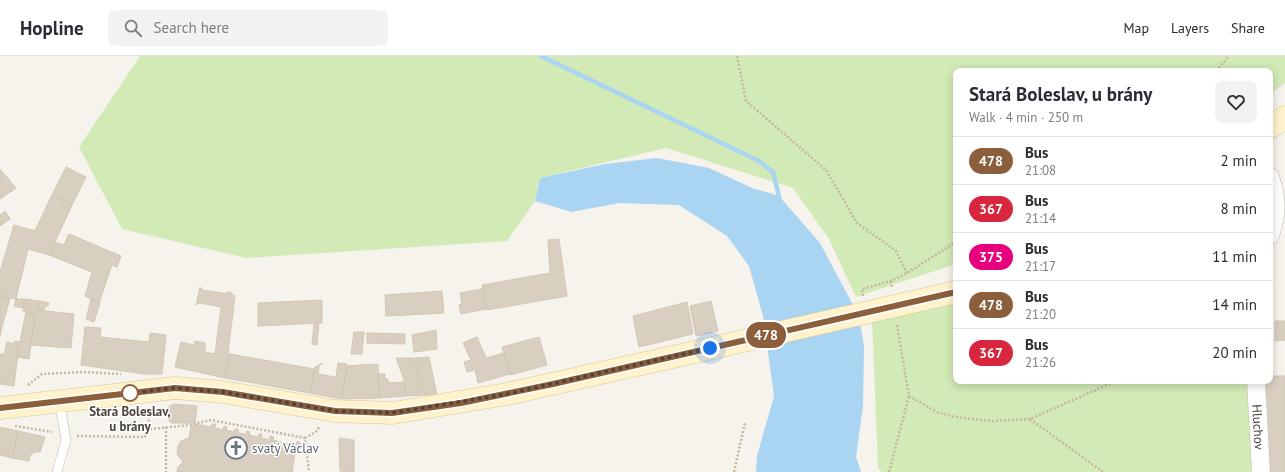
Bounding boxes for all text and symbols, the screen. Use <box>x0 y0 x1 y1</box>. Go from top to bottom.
search box <box>108 10 388 46</box>
text: Hopline <box>20 16 84 40</box>
icon: search <box>122 17 144 39</box>
text: Search here <box>154 18 229 37</box>
text: Map <box>1123 19 1149 37</box>
text: Layers <box>1171 19 1209 37</box>
text: Share <box>1231 19 1265 37</box>
button: heart <box>1215 81 1257 123</box>
text: Stará Boleslav, u brány <box>969 82 1152 106</box>
text: Walk · 4 min · 250 m <box>969 109 1083 126</box>
text: Bus <box>1025 143 1048 162</box>
text: 2 min <box>1220 151 1257 170</box>
text: 478 <box>979 152 1003 170</box>
text: 21:08 <box>1025 162 1056 179</box>
text: Bus <box>1025 191 1048 210</box>
text: 8 min <box>1220 199 1257 218</box>
text: 367 <box>979 200 1003 218</box>
text: 21:14 <box>1025 210 1056 227</box>
text: Bus <box>1025 239 1048 258</box>
text: 11 min <box>1212 247 1257 266</box>
text: 375 <box>979 248 1003 266</box>
text: 21:17 <box>1025 258 1056 275</box>
text: Bus <box>1025 287 1048 306</box>
text: 14 min <box>1212 295 1257 314</box>
text: 478 <box>979 296 1003 314</box>
text: 21:20 <box>1025 306 1056 323</box>
line badge: 478 <box>743 322 789 348</box>
text: 478 <box>754 326 778 344</box>
text: Bus <box>1025 335 1048 354</box>
your location <box>700 338 720 358</box>
text: 20 min <box>1212 343 1257 362</box>
text: 367 <box>979 344 1003 362</box>
text: 21:26 <box>1025 354 1056 371</box>
marker: Stará Boleslav, u brány <box>121 384 139 402</box>
place label: Stará Boleslav, u brány <box>89 403 171 435</box>
street label: Hluchov <box>1249 404 1268 451</box>
church icon: svatý Václav <box>223 435 249 461</box>
place label: svatý Václav <box>252 440 320 457</box>

